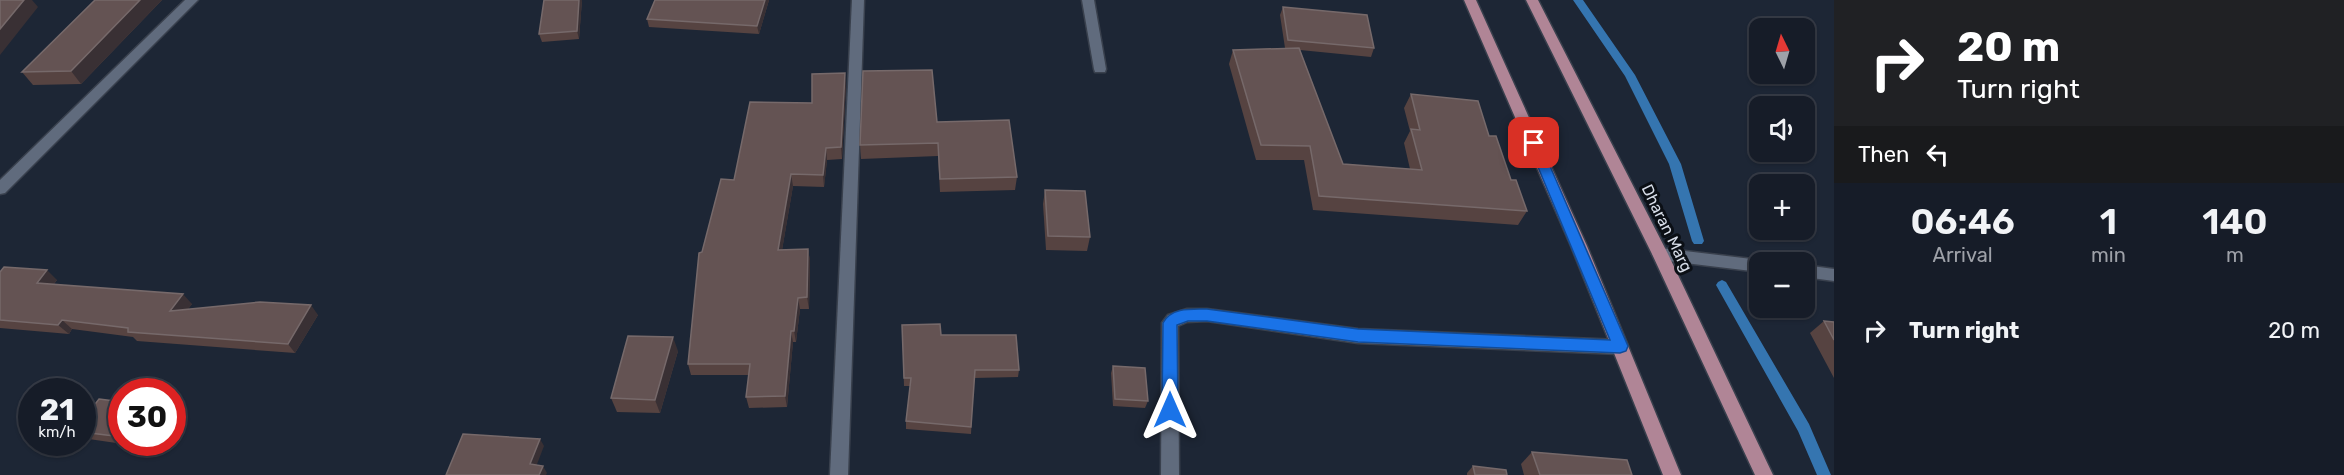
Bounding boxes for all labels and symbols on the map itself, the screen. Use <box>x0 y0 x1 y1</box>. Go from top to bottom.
north arrow <box>1749 18 1815 84</box>
pin <box>1508 117 1559 168</box>
street label: Dharan Marg <box>1638 181 1696 275</box>
speed limit sign: 30 <box>108 378 186 456</box>
position arrow <box>1138 378 1202 442</box>

